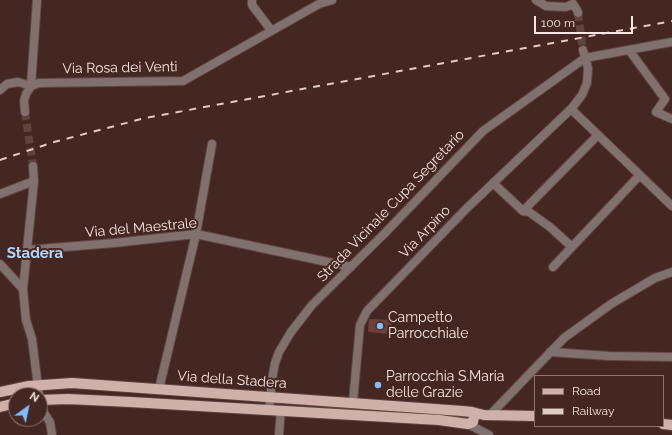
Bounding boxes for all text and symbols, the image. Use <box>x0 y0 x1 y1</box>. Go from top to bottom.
scale bar <box>536 8 635 34</box>
text: 100 m <box>541 16 575 30</box>
street label: Via Rosa dei Venti <box>62 59 178 77</box>
street label: Strada Vicinale Cupa Segretario <box>314 127 468 285</box>
street label: Via Arpino <box>396 202 454 262</box>
street label: Via del Maestrale <box>84 215 198 241</box>
district label: Stadera <box>7 244 63 262</box>
place label: Campetto Parrocchiale <box>388 310 468 342</box>
marker: Campetto Parrocchiale <box>375 321 385 331</box>
street label: Via della Stadera <box>177 368 287 392</box>
place label: Parrocchia S.Maria delle Grazie <box>386 369 504 402</box>
legend <box>534 375 664 427</box>
marker: Parrocchia S.Maria delle Grazie <box>373 380 383 390</box>
text: Road <box>572 384 601 398</box>
north arrow <box>8 387 48 427</box>
text: N <box>27 390 41 405</box>
text: Railway <box>572 404 614 418</box>

